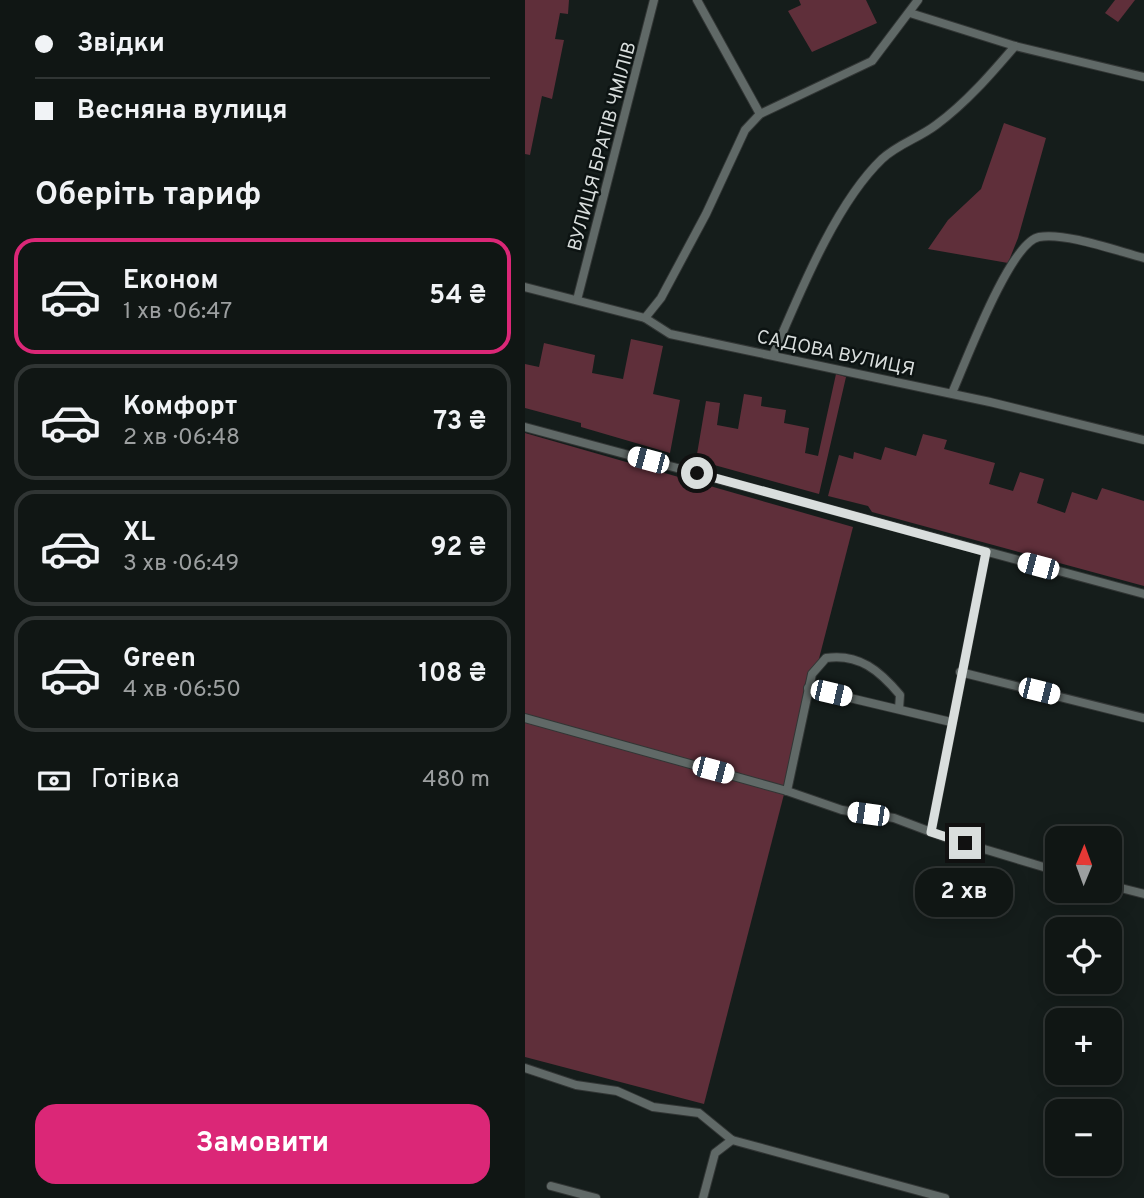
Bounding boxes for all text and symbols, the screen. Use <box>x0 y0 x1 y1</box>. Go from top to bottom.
text: Звідки <box>77 28 165 61</box>
street label: ВУЛИЦЯ БРАТІВ ЧМІЛІВ <box>563 39 642 254</box>
text: Весняна вулиця <box>77 95 287 128</box>
text: Оберіть тариф <box>35 176 261 216</box>
icon: car <box>39 265 102 328</box>
text: Економ <box>123 265 218 298</box>
text: 54 ₴ <box>429 280 486 313</box>
text: 1 хв · 06:47 <box>123 298 232 327</box>
street label: САДОВА ВУЛИЦЯ <box>754 325 917 382</box>
icon: car <box>39 391 102 454</box>
text: Комфорт <box>123 391 237 424</box>
text: 73 ₴ <box>433 406 486 439</box>
text: 2 хв · 06:48 <box>123 424 240 453</box>
car <box>625 444 672 476</box>
route start <box>681 457 713 489</box>
icon: car <box>39 517 102 580</box>
text: XL <box>123 517 155 550</box>
text: 92 ₴ <box>431 532 486 565</box>
text: 3 хв · 06:49 <box>123 550 239 579</box>
car <box>1015 550 1062 582</box>
icon: car <box>39 643 102 706</box>
text: Green <box>123 643 196 676</box>
text: 108 ₴ <box>419 658 486 691</box>
text: 4 хв · 06:50 <box>123 676 241 705</box>
car <box>1017 676 1062 706</box>
car <box>809 678 854 708</box>
car <box>690 754 737 786</box>
icon: cash <box>35 762 73 800</box>
text: Готівка <box>91 764 180 797</box>
text: 480 m <box>422 766 490 795</box>
car <box>846 801 891 827</box>
north arrow <box>1045 826 1122 903</box>
map controls <box>1045 826 1122 1176</box>
route end <box>949 827 981 859</box>
callout: 2 хв <box>916 868 1014 917</box>
text: 2 хв <box>941 878 987 907</box>
button: locate <box>1045 917 1122 994</box>
button: + <box>1045 1008 1122 1085</box>
button: − <box>1045 1099 1122 1176</box>
button: Замовити <box>35 1104 490 1184</box>

